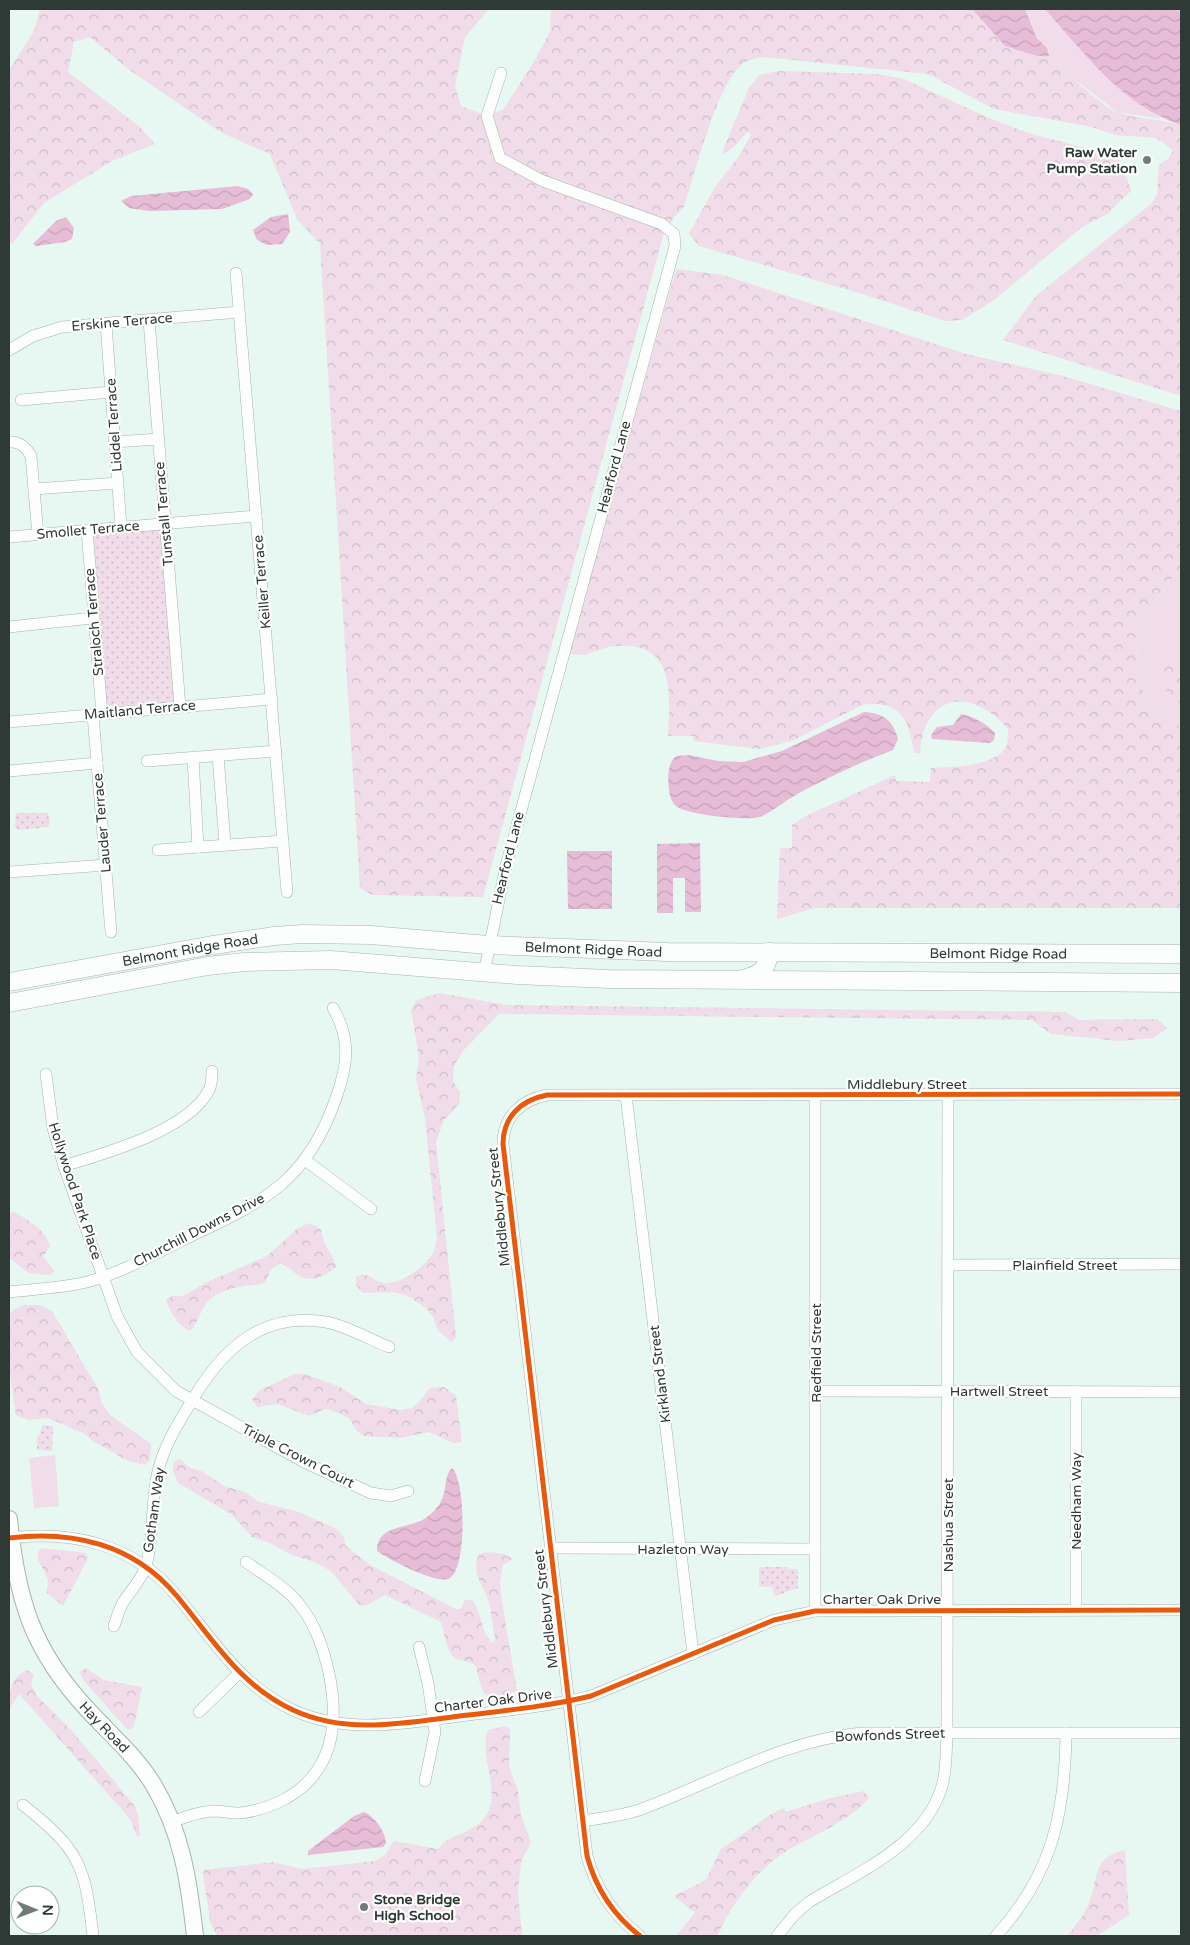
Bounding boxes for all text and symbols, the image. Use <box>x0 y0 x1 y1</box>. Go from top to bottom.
place label: Raw Water Pump Station <box>1047 144 1138 177</box>
marker: Raw Water Pump Station <box>1141 154 1153 166</box>
street label: Erskine Terrace <box>71 309 173 335</box>
street label: Liddel Terrace <box>102 378 126 472</box>
street label: Hearford Lane <box>593 419 635 515</box>
street label: Tunstall Terrace <box>151 461 177 567</box>
street label: Smollet Terrace <box>36 517 140 543</box>
street label: Keiller Terrace <box>249 534 275 630</box>
street label: Straloch Terrace <box>81 567 107 677</box>
street label: Maitland Terrace <box>83 697 197 723</box>
street label: Lauder Terrace <box>89 773 115 873</box>
street label: Hearford Lane <box>488 810 528 906</box>
street label: Belmont Ridge Road <box>121 930 259 970</box>
street label: Belmont Ridge Road <box>524 938 663 960</box>
street label: Belmont Ridge Road <box>929 945 1067 962</box>
street label: Middlebury Street <box>847 1076 968 1093</box>
street label: Hollywood Park Place <box>45 1120 105 1262</box>
street label: Middlebury Street <box>484 1146 514 1267</box>
street label: Churchill Downs Drive <box>131 1189 268 1271</box>
street label: Plainfield Street <box>1012 1257 1118 1274</box>
street label: Redfield Street <box>808 1303 825 1403</box>
street label: Kirkland Street <box>645 1324 674 1424</box>
street label: Hartwell Street <box>950 1383 1049 1400</box>
street label: Triple Crown Court <box>239 1420 358 1492</box>
street label: Needham Way <box>1068 1452 1085 1550</box>
street label: Gotham Way <box>140 1466 168 1554</box>
street label: Nashua Street <box>940 1477 957 1572</box>
street label: Hazleton Way <box>637 1541 729 1558</box>
street label: Middlebury Street <box>530 1548 562 1670</box>
street label: Charter Oak Drive <box>823 1591 941 1608</box>
street label: Charter Oak Drive <box>433 1685 553 1717</box>
street label: Hay Road <box>76 1698 133 1756</box>
street label: Bowfonds Street <box>835 1725 946 1745</box>
north arrow <box>10 1885 60 1935</box>
place label: Stone Bridge High School <box>374 1891 460 1924</box>
marker: Stone Bridge High School <box>358 1901 370 1913</box>
text: N <box>39 1904 56 1916</box>

